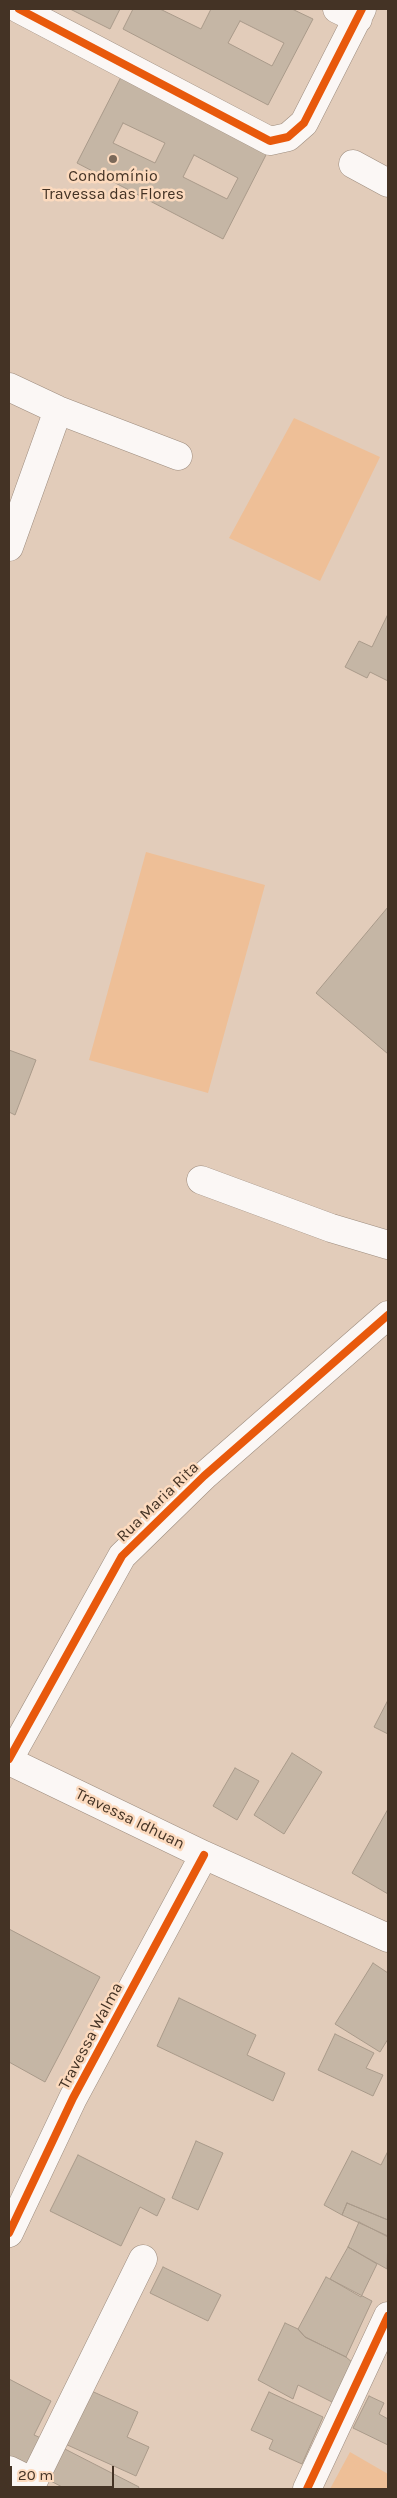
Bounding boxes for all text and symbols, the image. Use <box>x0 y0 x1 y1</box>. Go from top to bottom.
marker: Condomínio Travessa das Flores <box>107 153 119 165</box>
place label: Condomínio Travessa das Flores <box>42 166 184 204</box>
street label: Rua Maria Rita <box>113 1458 203 1546</box>
street label: Travessa Idhuan <box>72 1784 188 1854</box>
street label: Travessa Walma <box>55 1979 127 2093</box>
scale bar <box>12 2456 116 2488</box>
text: 20 m <box>18 2466 53 2484</box>

